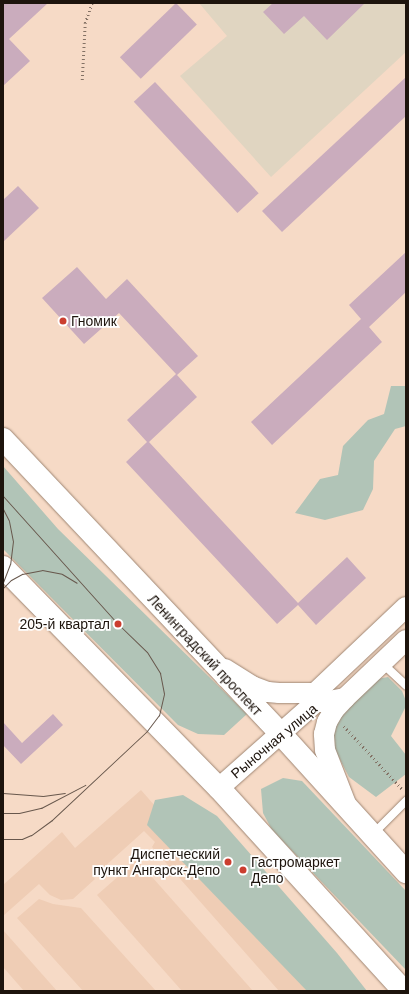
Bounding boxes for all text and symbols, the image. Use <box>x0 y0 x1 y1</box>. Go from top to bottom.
place label: Гномик <box>71 313 117 329</box>
marker: Гномик <box>58 316 68 326</box>
street label: Ленинградский проспект <box>144 591 266 719</box>
place label: 205-й квартал <box>19 616 110 632</box>
marker: 205-й квартал <box>113 619 123 629</box>
street label: Рыночная улица <box>227 700 321 782</box>
place label: Диспетческий пункт Ангарск-Депо <box>93 846 220 878</box>
place label: Гастромаркет Депо <box>251 854 340 886</box>
marker: Диспетческий пункт Ангарск-Депо <box>223 857 233 867</box>
marker: Гастромаркет Депо <box>238 865 248 875</box>

